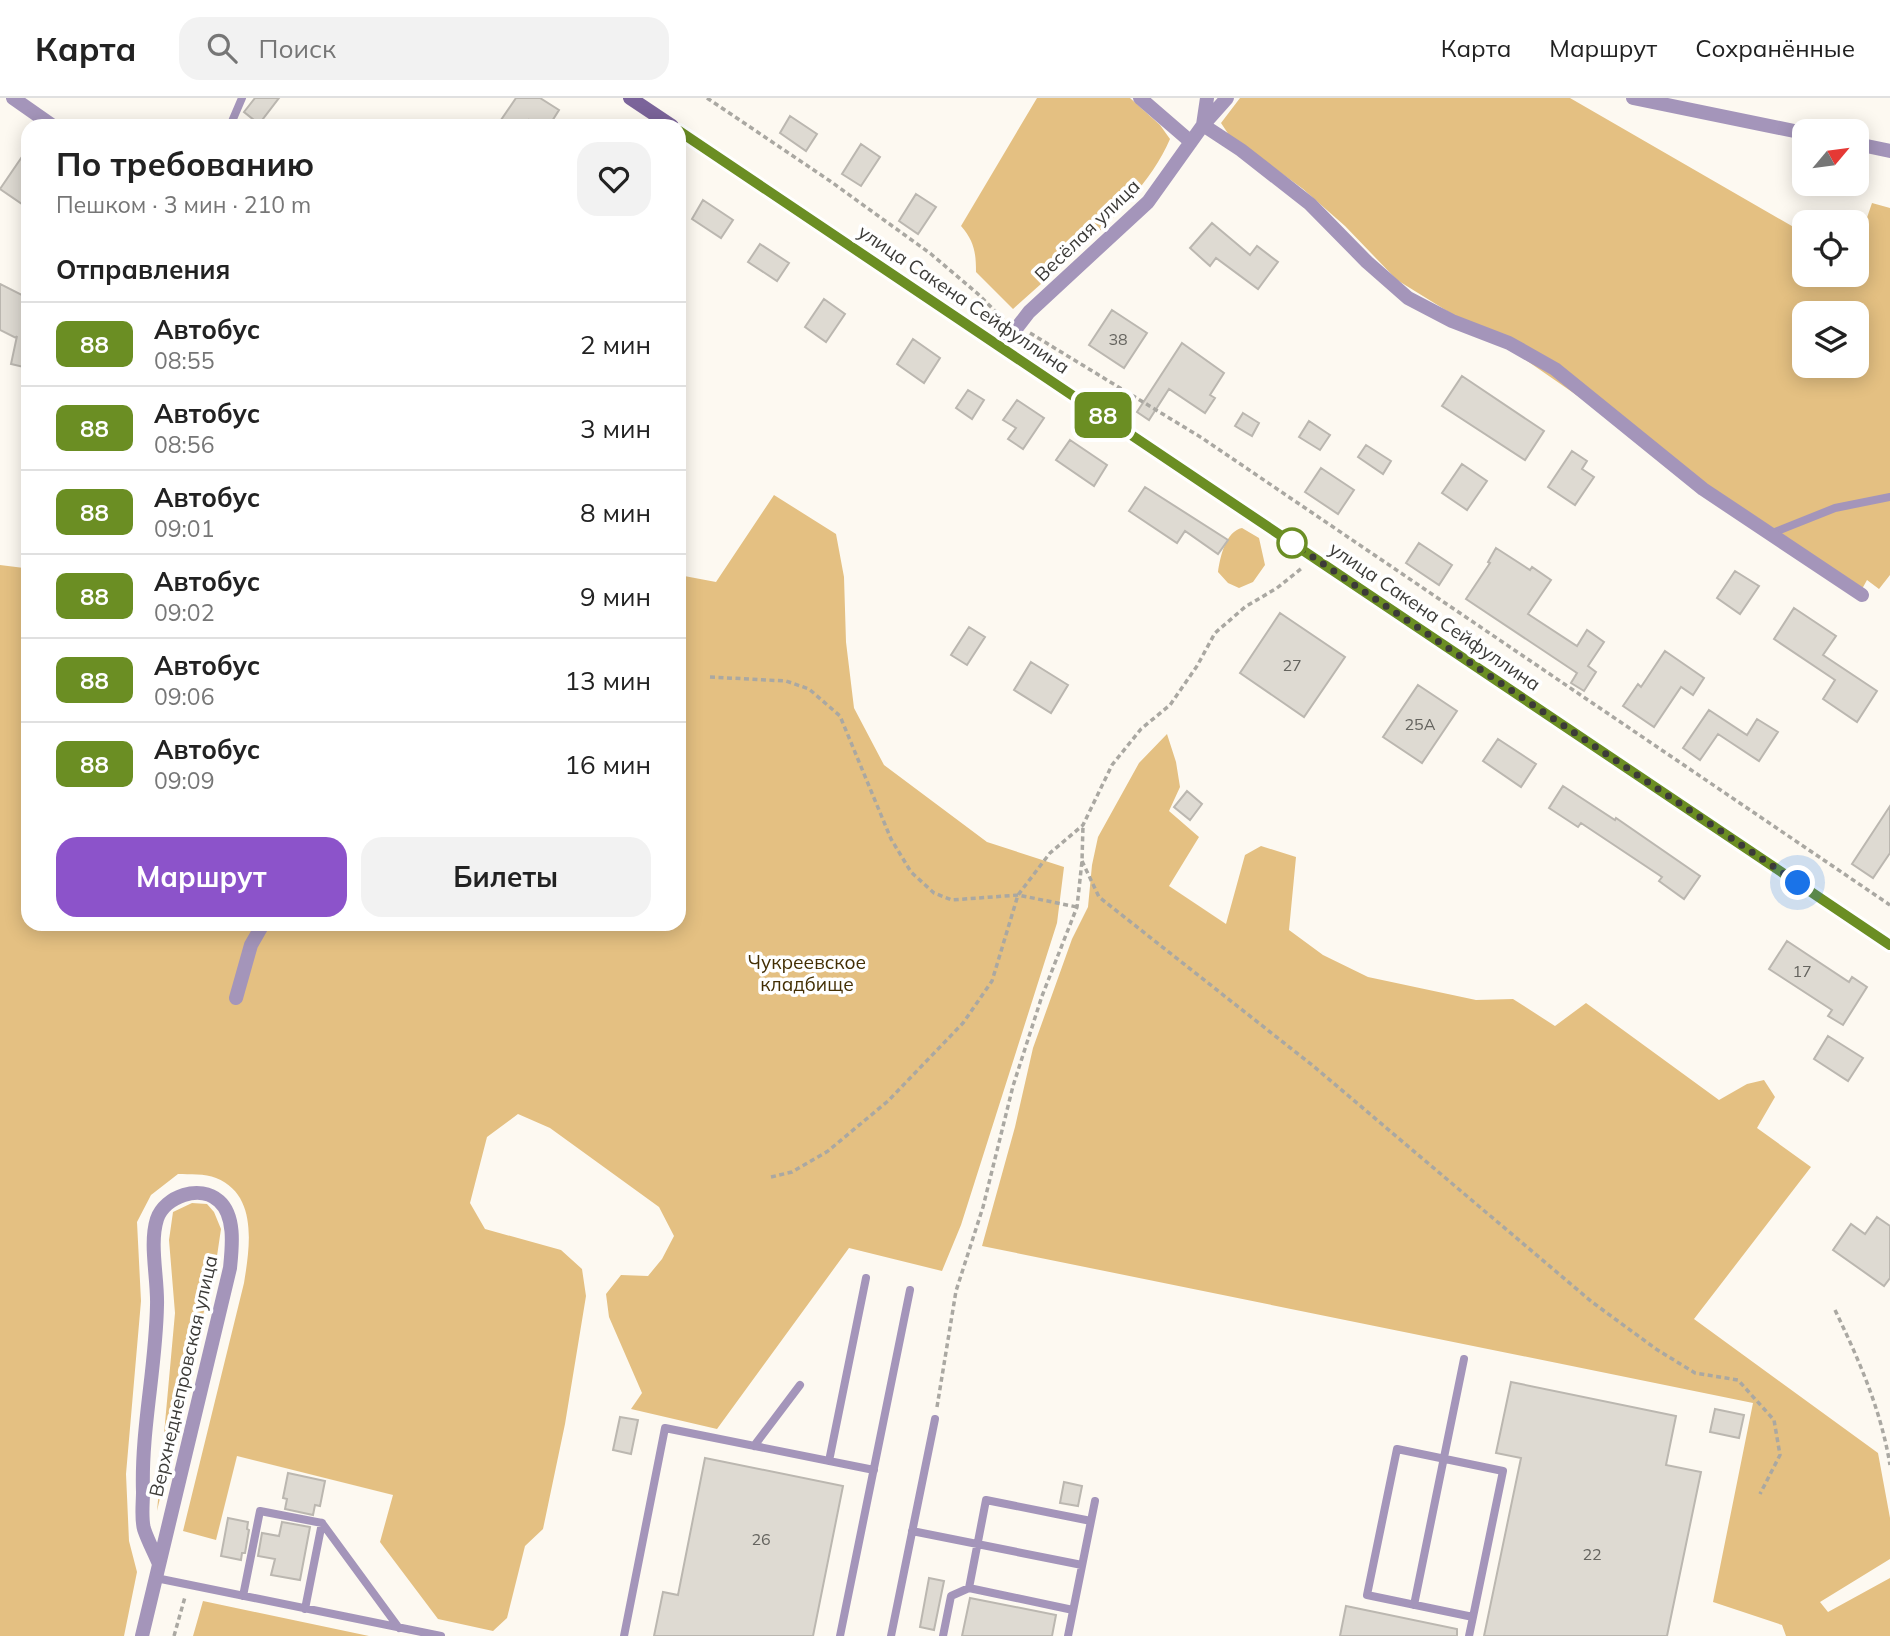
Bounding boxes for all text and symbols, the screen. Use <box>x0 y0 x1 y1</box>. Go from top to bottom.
search box <box>179 17 669 80</box>
text: Карта <box>35 28 137 69</box>
icon: search <box>203 29 241 67</box>
text: Поиск <box>259 32 336 65</box>
text: Карта <box>1441 33 1511 63</box>
text: Маршрут <box>1549 33 1657 63</box>
text: Сохранённые <box>1695 33 1855 63</box>
north arrow <box>1792 119 1869 196</box>
map controls <box>1792 119 1869 378</box>
button: heart <box>577 142 651 216</box>
text: По требованию <box>56 143 314 184</box>
street label: Весёлая улица <box>1029 174 1145 286</box>
text: Пешком · 3 мин · 210 m <box>56 190 311 219</box>
button: locate <box>1792 210 1869 287</box>
street label: улица Сакена Сейфуллина <box>854 219 1074 379</box>
text: Отправления <box>56 253 230 286</box>
button: layers <box>1792 301 1869 378</box>
text: Автобус <box>154 313 260 346</box>
text: 2 мин <box>580 328 651 361</box>
text: 88 <box>80 329 109 359</box>
house number: 38 <box>1108 329 1128 349</box>
text: 08:55 <box>154 346 214 375</box>
line badge: 88 <box>1072 392 1134 438</box>
text: Автобус <box>154 397 260 430</box>
text: 88 <box>1089 400 1117 430</box>
text: 3 мин <box>580 412 651 445</box>
text: 88 <box>80 413 109 443</box>
text: 08:56 <box>154 430 214 459</box>
text: Автобус <box>154 481 260 514</box>
text: 8 мин <box>580 496 651 529</box>
text: 88 <box>80 497 109 527</box>
text: 09:01 <box>154 514 214 543</box>
unlabelled marker <box>1277 528 1307 558</box>
street label: улица Сакена Сейфуллина <box>1325 536 1545 696</box>
text: Автобус <box>154 565 260 598</box>
text: 9 мин <box>580 580 651 613</box>
text: 88 <box>80 581 109 611</box>
text: 09:02 <box>154 598 214 627</box>
text: Автобус <box>154 649 260 682</box>
house number: 27 <box>1282 655 1302 675</box>
text: 13 мин <box>564 664 651 697</box>
text: 88 <box>80 665 109 695</box>
text: 09:06 <box>154 682 214 711</box>
house number: 25А <box>1405 714 1436 734</box>
text: Автобус <box>154 733 260 766</box>
text: 16 мин <box>564 748 651 781</box>
text: 88 <box>80 749 109 779</box>
text: 09:09 <box>154 766 214 795</box>
button: Маршрут <box>56 837 347 917</box>
button: Билеты <box>361 837 651 917</box>
your location <box>1780 865 1815 900</box>
park label: Чукреевское кладбище <box>748 950 866 996</box>
house number: 17 <box>1792 961 1812 981</box>
street label: Верхнеднепровская улица <box>144 1253 222 1499</box>
house number: 26 <box>751 1529 771 1549</box>
house number: 22 <box>1582 1544 1602 1564</box>

